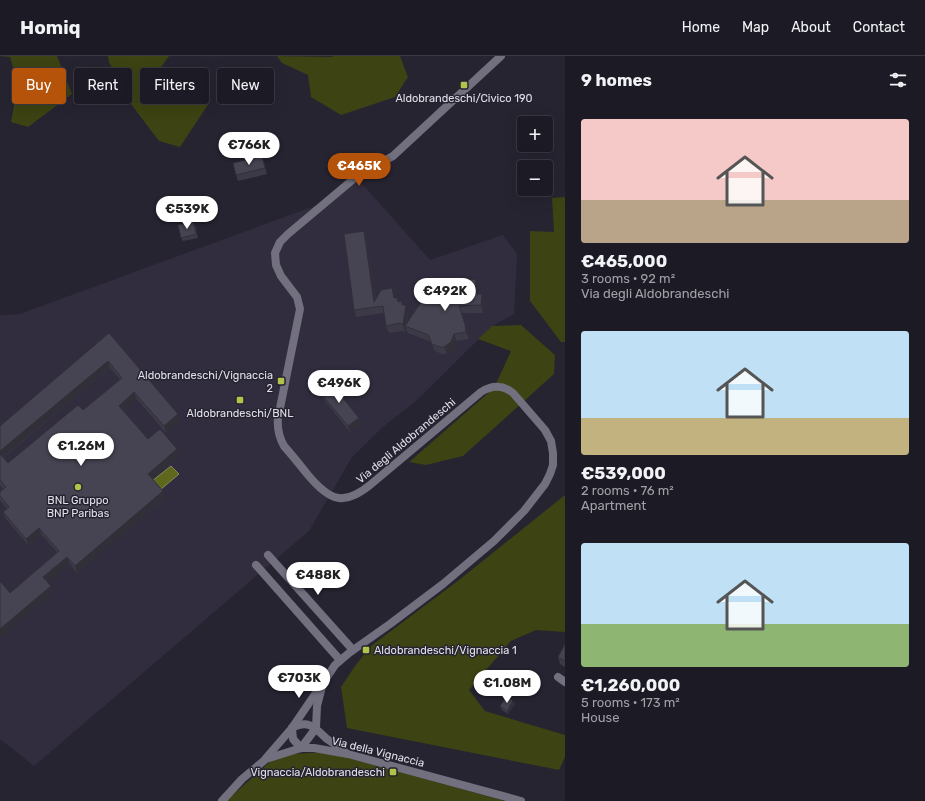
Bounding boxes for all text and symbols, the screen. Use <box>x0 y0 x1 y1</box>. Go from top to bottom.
text: Homiq <box>20 16 81 39</box>
text: Home <box>682 19 720 36</box>
text: Map <box>742 19 769 36</box>
text: About <box>791 19 831 36</box>
text: Contact <box>853 19 905 36</box>
chip: Buy <box>12 68 66 104</box>
chip: Rent <box>74 68 132 104</box>
chip: Filters <box>140 68 209 104</box>
chip: New <box>217 68 274 104</box>
icon: filters <box>887 69 909 91</box>
text: 9 homes <box>581 70 652 90</box>
marker: Aldobrandeschi/Civico 190 <box>459 80 469 90</box>
place label: Aldobrandeschi/Civico 190 <box>395 92 533 105</box>
map controls <box>517 116 553 196</box>
button: + <box>517 116 553 152</box>
pin: €766K <box>221 132 277 166</box>
text: €766K <box>228 137 270 152</box>
icon: home <box>709 145 781 217</box>
pin: €465K <box>331 153 387 187</box>
text: €465K <box>337 158 381 173</box>
button: − <box>517 160 553 196</box>
pin: €539K <box>159 196 215 230</box>
text: €539K <box>165 201 209 216</box>
text: €465,000 <box>581 251 667 271</box>
text: 3 rooms · 92 m² <box>581 271 675 286</box>
pin: €492K <box>417 278 473 312</box>
text: €492K <box>423 283 467 298</box>
text: Via degli Aldobrandeschi <box>581 286 729 301</box>
icon: home <box>709 357 781 429</box>
place label: Aldobrandeschi/Vignaccia 2 <box>138 369 273 395</box>
pin: €496K <box>311 370 367 404</box>
text: €496K <box>317 375 361 390</box>
marker: Aldobrandeschi/Vignaccia 2 <box>276 376 286 386</box>
marker: Aldobrandeschi/BNL <box>235 395 245 405</box>
street label: Via degli Aldobrandeschi <box>354 396 458 486</box>
place label: Aldobrandeschi/BNL <box>187 407 293 420</box>
pin: €1.26M <box>48 433 114 467</box>
text: €1.26M <box>57 438 105 453</box>
text: €539,000 <box>581 463 666 483</box>
marker: BNL Gruppo BNP Paribas <box>73 482 83 492</box>
text: 2 rooms · 76 m² <box>581 483 674 498</box>
place label: BNL Gruppo BNP Paribas <box>47 494 110 520</box>
text: Apartment <box>581 498 646 513</box>
pin: €488K <box>290 562 346 596</box>
text: €488K <box>295 567 341 582</box>
icon: home <box>709 569 781 641</box>
place label: Aldobrandeschi/Vignaccia 1 <box>374 644 517 657</box>
marker: Aldobrandeschi/Vignaccia 1 <box>361 645 371 655</box>
pin: €703K <box>271 665 327 699</box>
text: €703K <box>277 670 321 685</box>
pin: €1.08M <box>474 670 540 704</box>
text: €1.08M <box>483 675 531 690</box>
text: €1,260,000 <box>581 675 680 695</box>
text: 5 rooms · 173 m² <box>581 695 680 710</box>
text: House <box>581 710 619 725</box>
street label: Via della Vignaccia <box>330 734 426 770</box>
place label: Vignaccia/Aldobrandeschi <box>250 766 385 779</box>
marker: Vignaccia/Aldobrandeschi <box>388 767 398 777</box>

